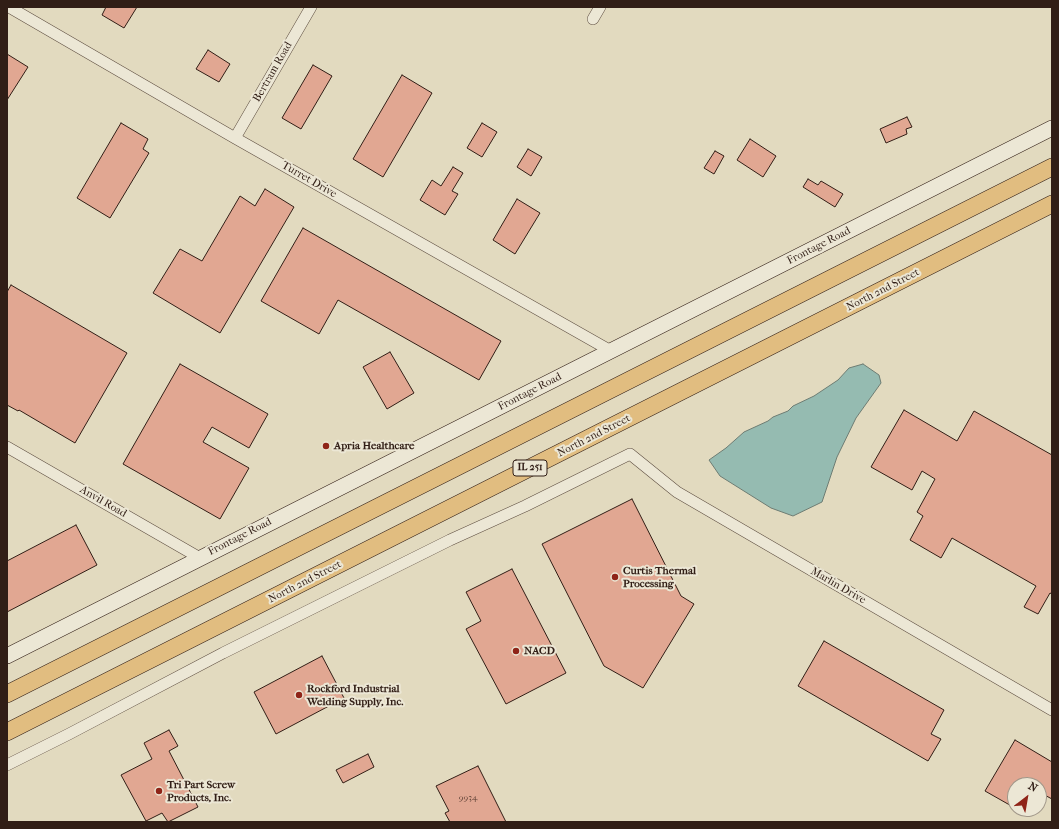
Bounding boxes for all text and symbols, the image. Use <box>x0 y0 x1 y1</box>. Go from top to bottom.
street label: Bertram Road <box>251 40 295 104</box>
street label: Turret Drive <box>279 159 339 201</box>
street label: Frontage Road <box>785 224 853 268</box>
street label: North 2nd Street <box>844 266 922 314</box>
street label: Frontage Road <box>496 370 564 414</box>
street label: North 2nd Street <box>555 412 633 460</box>
place label: Apria Healthcare <box>334 439 415 453</box>
marker: Apria Healthcare <box>321 441 331 451</box>
road number: IL 251 <box>513 460 547 476</box>
street label: Anvil Road <box>77 483 129 521</box>
street label: Frontage Road <box>206 515 274 559</box>
street label: North 2nd Street <box>266 558 344 606</box>
place label: Curtis Thermal Processing <box>623 564 696 590</box>
street label: Marlin Drive <box>808 565 868 607</box>
marker: Curtis Thermal Processing <box>610 572 620 582</box>
place label: NACD <box>524 644 555 658</box>
marker: NACD <box>511 646 521 656</box>
place label: Rockford Industrial Welding Supply, Inc. <box>307 682 403 708</box>
marker: Rockford Industrial Welding Supply, Inc. <box>294 690 304 700</box>
north arrow <box>1007 777 1047 817</box>
place label: Tri Part Screw Products, Inc. <box>167 778 235 804</box>
text: N <box>1026 779 1040 795</box>
marker: Tri Part Screw Products, Inc. <box>154 786 164 796</box>
house number: 9934 <box>459 793 477 803</box>

